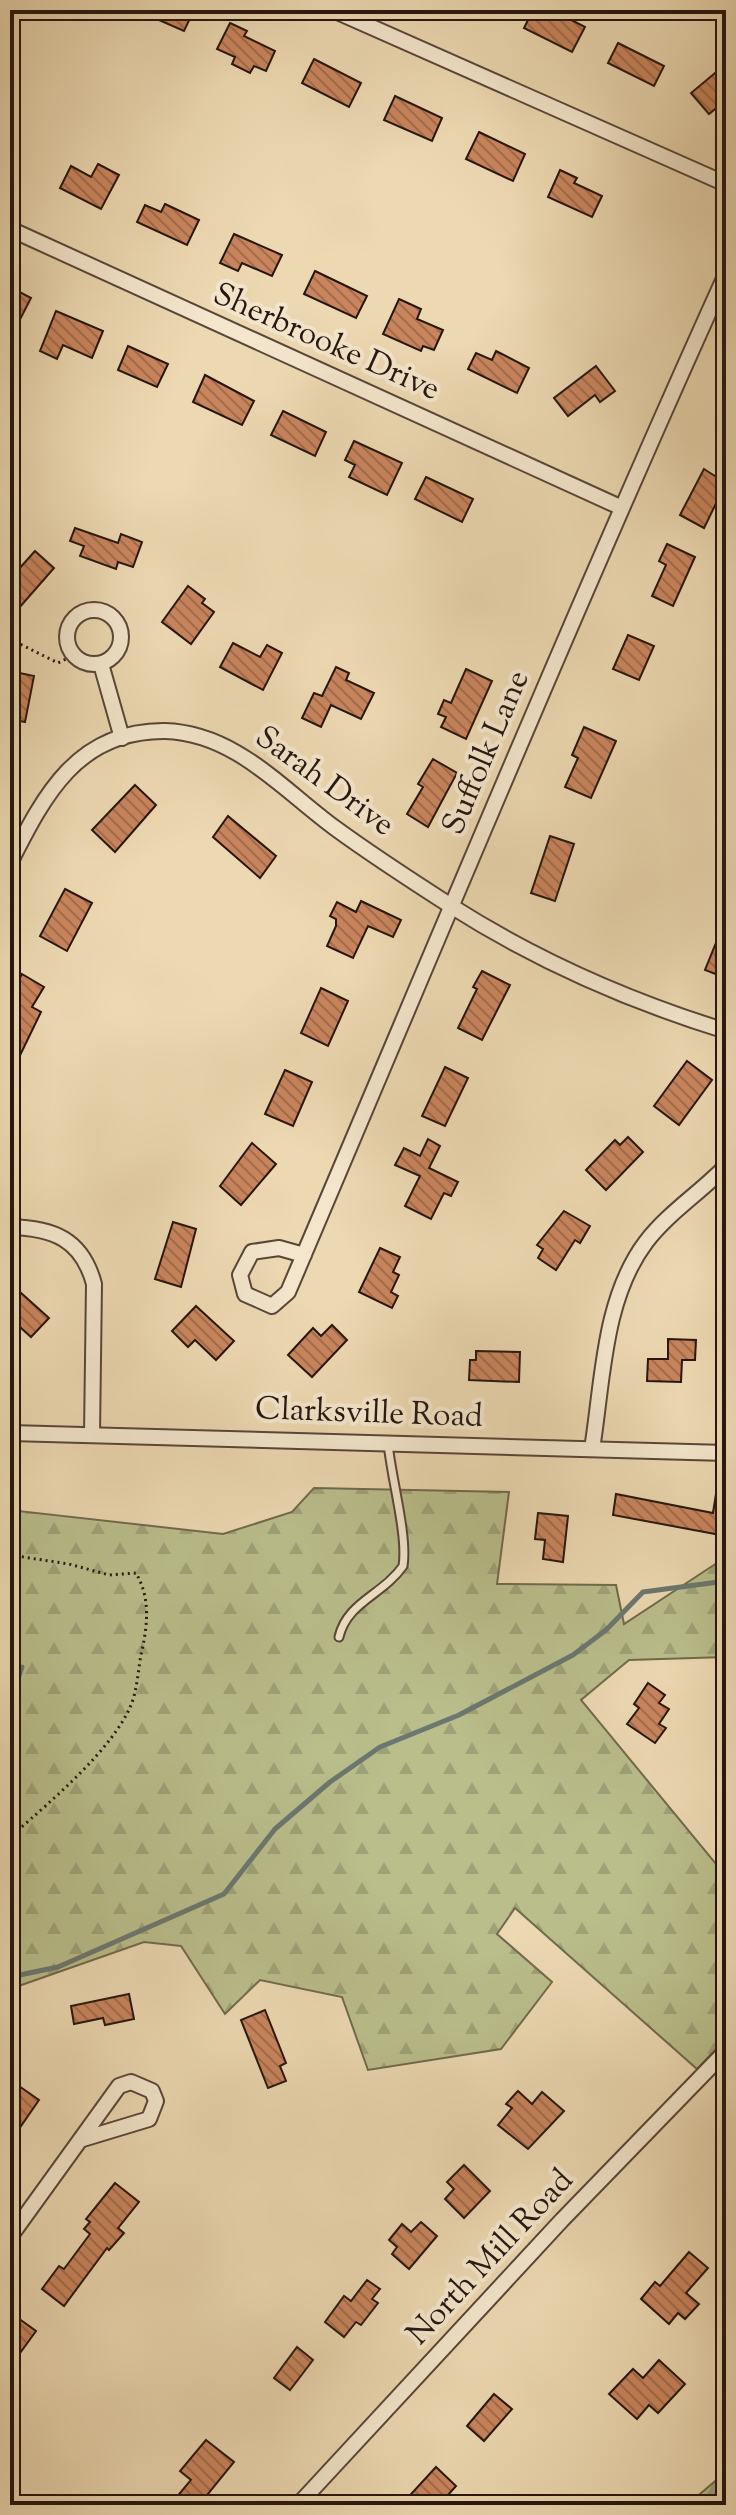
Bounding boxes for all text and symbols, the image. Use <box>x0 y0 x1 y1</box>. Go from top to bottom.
street label: Sherbrooke Drive <box>205 272 447 414</box>
street label: Suffolk Lane <box>432 664 542 842</box>
street label: Sarah Drive <box>245 716 403 848</box>
street label: Clarksville Road <box>254 1387 484 1441</box>
street label: North Mill Road <box>397 2160 585 2356</box>

